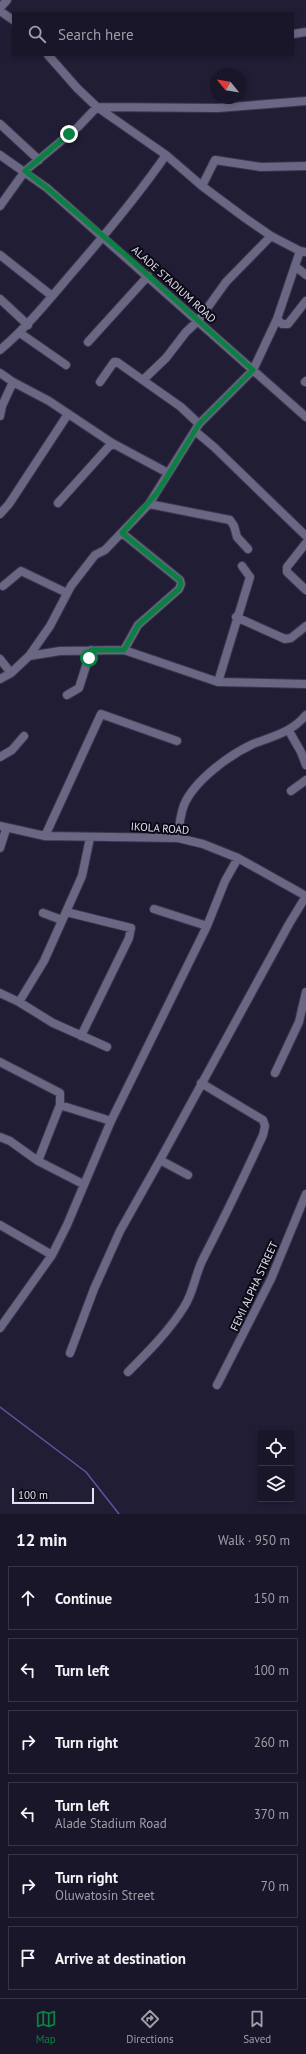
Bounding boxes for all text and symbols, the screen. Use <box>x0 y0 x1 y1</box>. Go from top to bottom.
search box <box>12 12 294 56</box>
icon: search <box>26 23 48 45</box>
text: Search here <box>58 25 134 44</box>
north arrow <box>210 68 246 104</box>
route end <box>60 125 78 143</box>
street label: ALADE STADIUM ROAD <box>129 243 219 325</box>
route start <box>80 649 98 667</box>
street label: IKOLA ROAD <box>130 819 190 837</box>
street label: FEMI ALPHA STREET <box>227 1239 281 1333</box>
map controls <box>258 1430 294 1502</box>
button: locate <box>258 1430 294 1466</box>
button: layers <box>258 1466 294 1502</box>
scale bar <box>12 1486 94 1505</box>
text: 100 m <box>18 1488 48 1502</box>
text: 12 min <box>16 1529 67 1551</box>
text: Walk · 950 m <box>218 1532 290 1549</box>
icon: ahead <box>17 1587 39 1609</box>
text: Continue <box>55 1589 112 1608</box>
text: 150 m <box>254 1590 289 1607</box>
icon: left <box>17 1659 39 1681</box>
text: Turn left <box>55 1661 109 1680</box>
text: 100 m <box>254 1662 289 1679</box>
icon: right <box>17 1731 39 1753</box>
text: Turn right <box>55 1733 118 1752</box>
text: 260 m <box>254 1734 289 1751</box>
text: Turn left <box>55 1796 109 1815</box>
icon: left <box>17 1803 39 1825</box>
text: 370 m <box>254 1806 289 1823</box>
text: Alade Stadium Road <box>55 1815 167 1832</box>
text: Turn right <box>55 1868 118 1887</box>
icon: right <box>17 1875 39 1897</box>
text: 70 m <box>261 1878 289 1895</box>
text: Oluwatosin Street <box>55 1887 155 1904</box>
icon: arrive <box>17 1947 39 1969</box>
text: Arrive at destination <box>55 1949 186 1968</box>
tab: Map <box>35 2008 57 2046</box>
tab: Directions <box>126 2008 174 2046</box>
tab: Saved <box>243 2008 271 2046</box>

